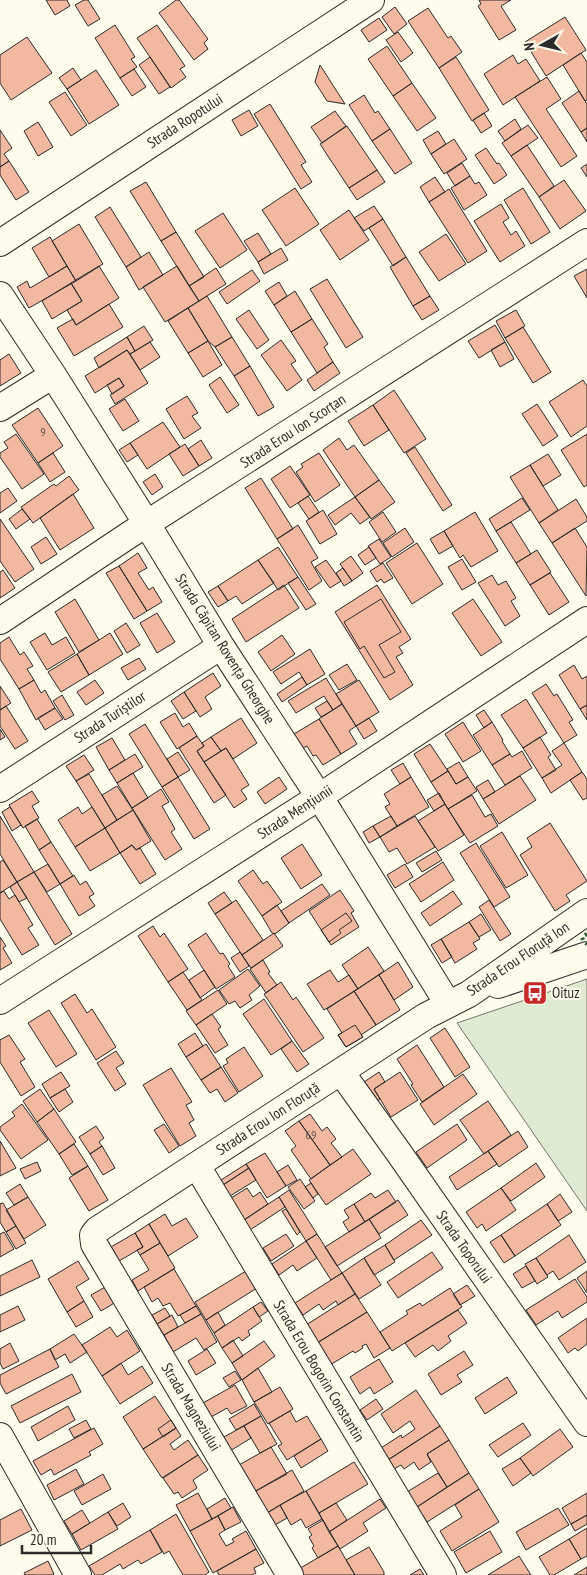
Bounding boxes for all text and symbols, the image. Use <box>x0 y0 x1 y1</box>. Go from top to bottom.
north arrow <box>517 20 567 70</box>
text: N <box>520 42 539 52</box>
street label: Strada Ropotului <box>143 89 226 152</box>
street label: Strada Erou Ion Scorțan <box>236 389 349 472</box>
house number: 9 <box>40 424 46 439</box>
street label: Strada Căpitan Rovența Gheorghe <box>171 570 279 727</box>
street label: Strada Turiștilor <box>70 686 150 747</box>
street label: Strada Mențiunii <box>254 780 336 843</box>
street label: Strada Erou Floruță Ion <box>463 917 573 1000</box>
bus stop icon: Oituz <box>522 980 548 1006</box>
place label: Oituz <box>552 983 580 1002</box>
street label: Strada Erou Ion Floruță <box>212 1078 323 1159</box>
house number: 69 <box>306 1127 316 1142</box>
street label: Strada Toporului <box>432 1207 496 1287</box>
street label: Strada Erou Bogorin Constantin <box>270 1296 369 1445</box>
street label: Strada Magneziului <box>158 1359 225 1454</box>
scale bar <box>22 1522 91 1554</box>
text: 20 m <box>30 1530 56 1549</box>

